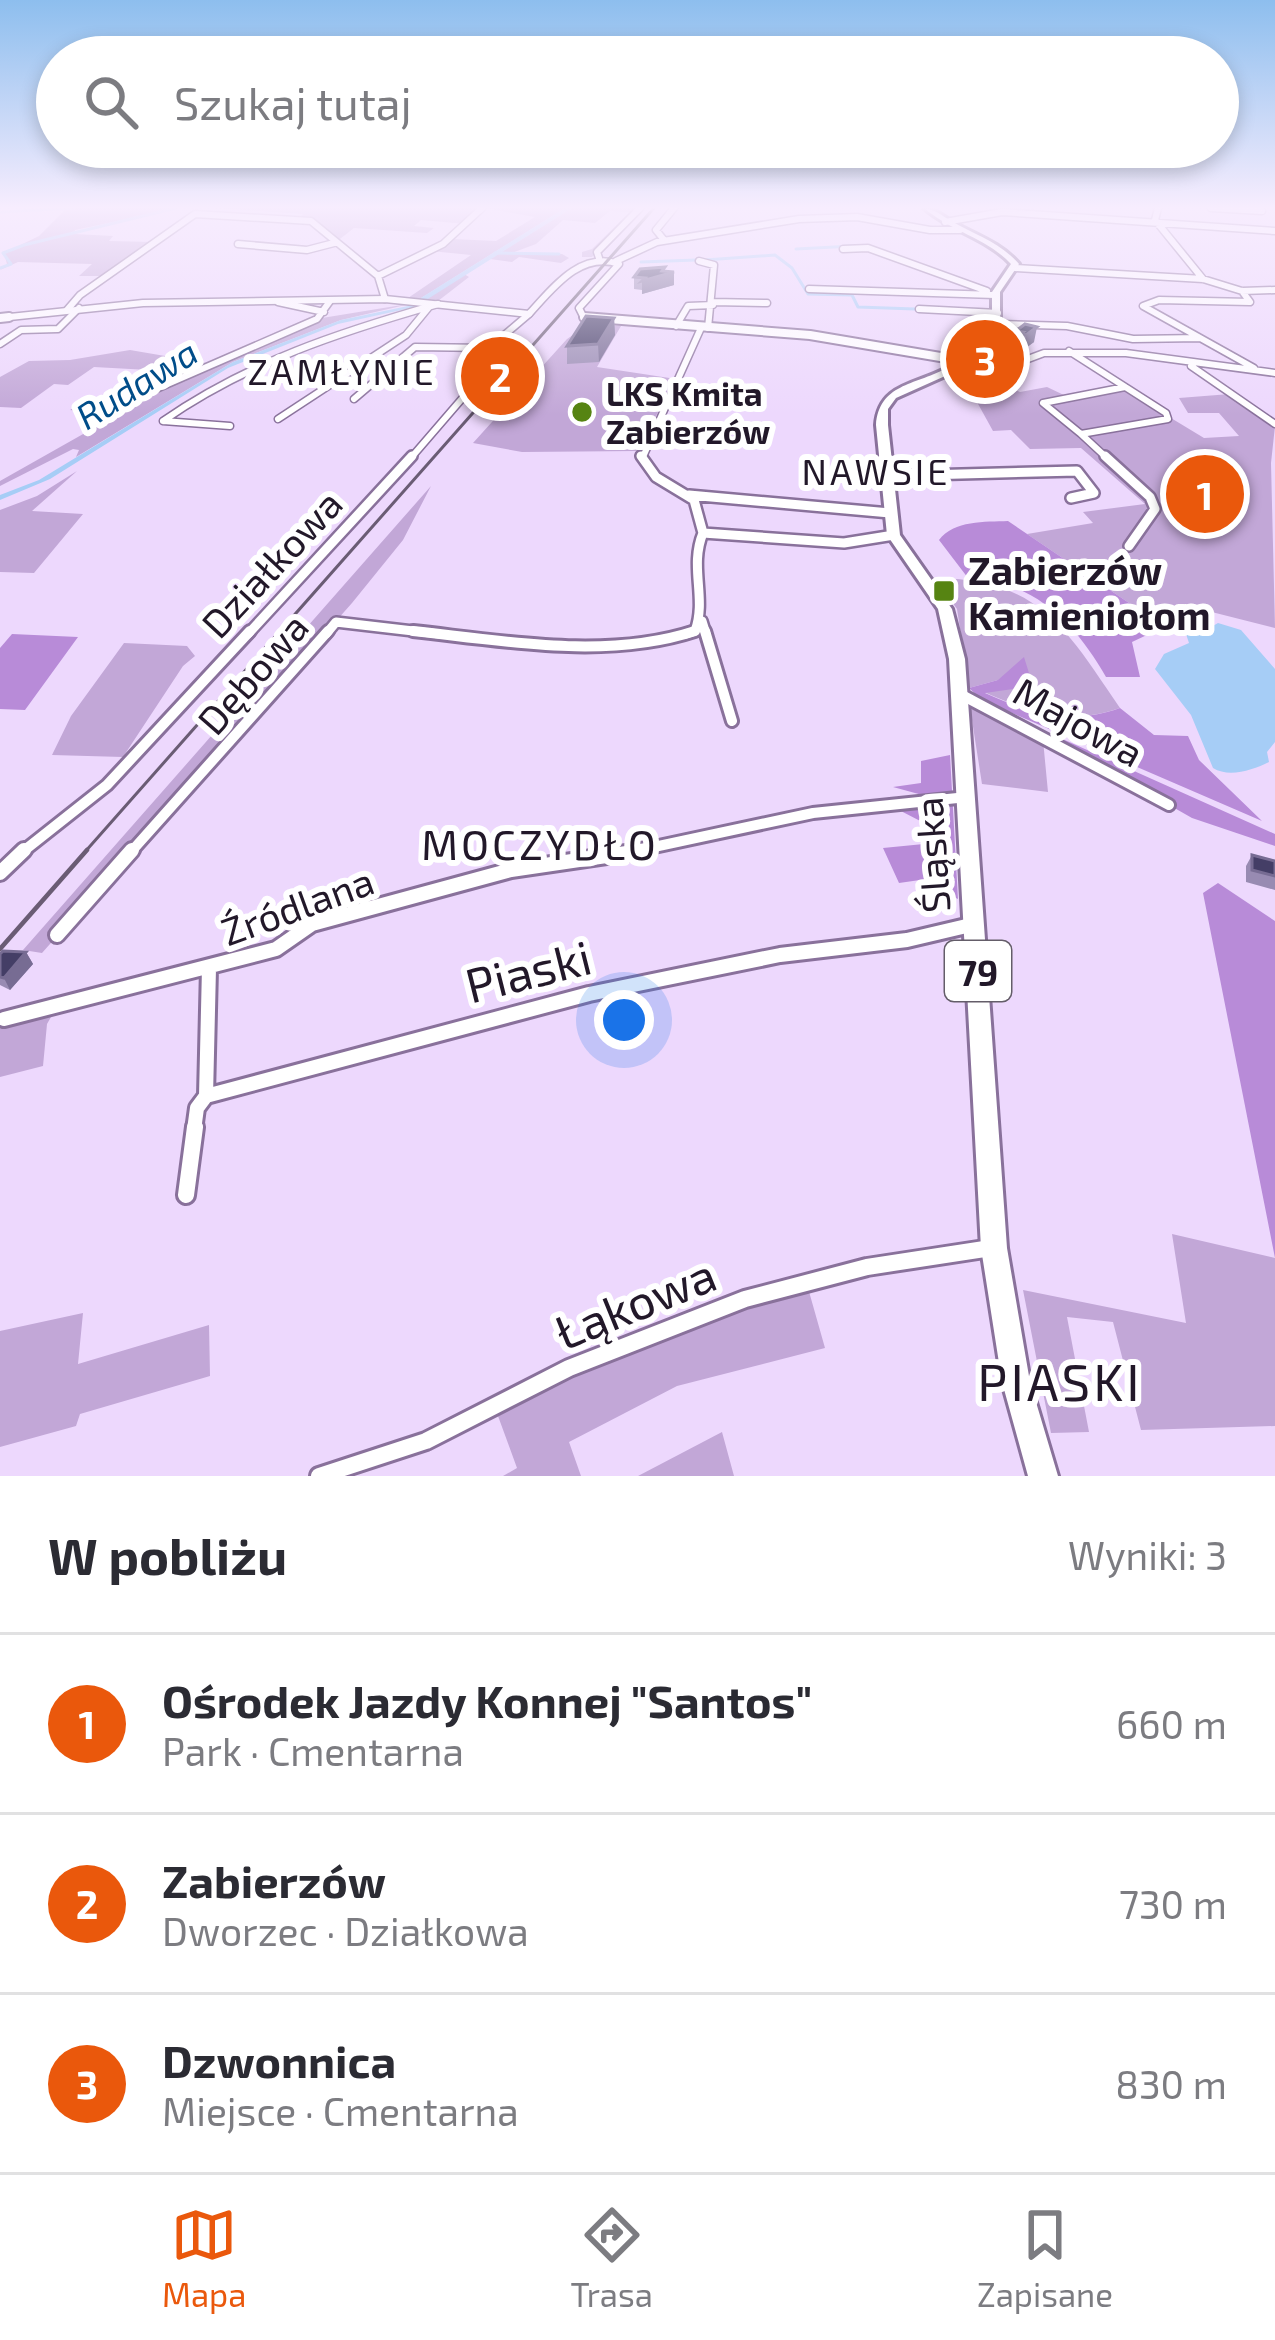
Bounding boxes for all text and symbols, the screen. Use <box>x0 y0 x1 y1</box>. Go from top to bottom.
search box <box>36 36 1239 168</box>
icon: search <box>78 69 144 135</box>
text: Szukaj tutaj <box>174 75 412 129</box>
pin: 3 <box>946 314 1024 404</box>
water label: Rudawa <box>67 329 205 437</box>
pin: 2 <box>461 331 539 421</box>
district label: ZAMŁYNIE <box>247 349 437 392</box>
place label: LKS Kmita Zabierzów <box>606 373 770 451</box>
marker: LKS Kmita Zabierzów <box>569 399 595 425</box>
district label: NAWSIE <box>802 449 950 492</box>
pin: 1 <box>1166 449 1244 539</box>
street label: Działkowa <box>191 480 351 646</box>
place label: Zabierzów Kamieniołom <box>968 546 1211 638</box>
marker: Zabierzów Kamieniołom <box>931 578 957 604</box>
street label: Dębowa <box>187 603 317 743</box>
street label: Majowa <box>1006 666 1152 776</box>
street label: Śląska <box>904 796 958 914</box>
district label: MOCZYDŁO <box>421 818 659 868</box>
street label: Źródlana <box>214 856 380 954</box>
street label: Piaski <box>459 926 597 1014</box>
road number: 79 <box>945 941 1011 1001</box>
your location <box>594 990 654 1050</box>
street label: Łąkowa <box>546 1244 724 1361</box>
district label: PIASKI <box>977 1350 1143 1411</box>
text: W pobliżu <box>48 1524 287 1585</box>
text: Wyniki: 3 <box>1068 1531 1227 1578</box>
text: Ośrodek Jazdy Konnej "Santos" <box>162 1673 812 1727</box>
text: 1 <box>79 1700 95 1747</box>
text: 660 m <box>1116 1700 1227 1747</box>
text: Park · Cmentarna <box>162 1727 464 1774</box>
text: Zabierzów <box>162 1853 386 1907</box>
text: 2 <box>76 1880 98 1927</box>
text: 730 m <box>1119 1880 1227 1927</box>
text: Dworzec · Działkowa <box>162 1907 529 1954</box>
text: Dzwonnica <box>162 2033 396 2087</box>
text: 3 <box>76 2060 98 2107</box>
text: 830 m <box>1115 2060 1227 2107</box>
text: Miejsce · Cmentarna <box>162 2087 519 2134</box>
tab: Mapa <box>162 2202 246 2314</box>
tab: Trasa <box>571 2202 653 2314</box>
tab: Zapisane <box>977 2202 1113 2314</box>

